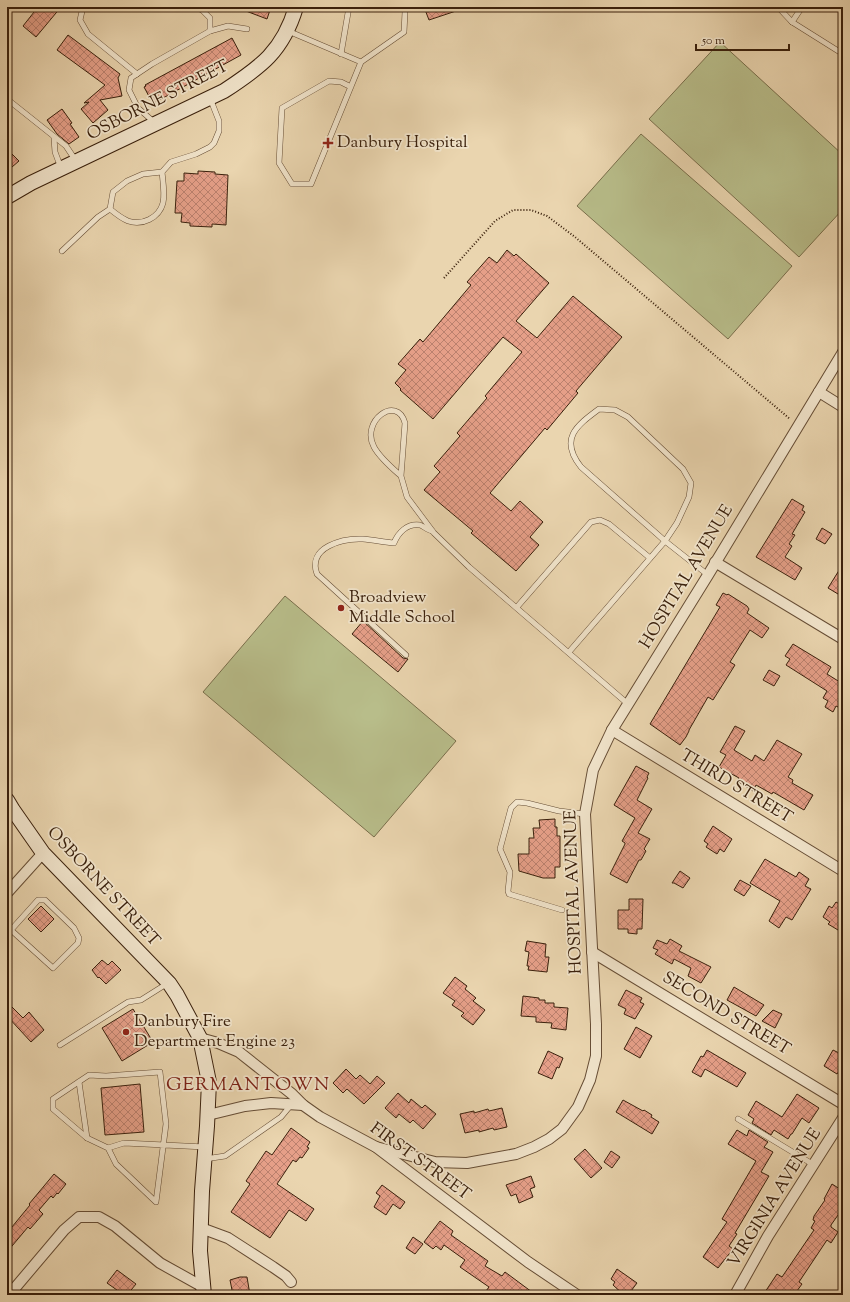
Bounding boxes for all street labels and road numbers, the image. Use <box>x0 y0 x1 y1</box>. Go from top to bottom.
street label: OSBORNE STREET <box>83 55 233 147</box>
street label: HOSPITAL AVENUE <box>634 500 740 654</box>
street label: THIRD STREET <box>675 744 797 830</box>
street label: HOSPITAL AVENUE <box>559 809 589 975</box>
street label: OSBORNE STREET <box>41 822 165 952</box>
street label: SECOND STREET <box>657 966 795 1062</box>
street label: FIRST STREET <box>365 1117 475 1207</box>
street label: VIRGINIA AVENUE <box>722 1124 828 1272</box>

